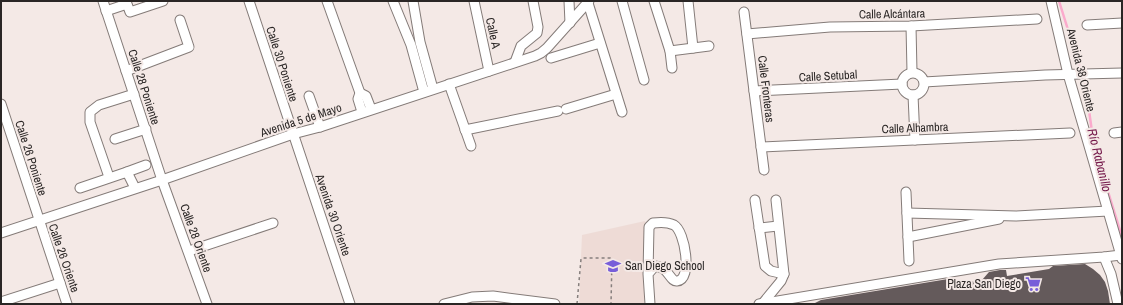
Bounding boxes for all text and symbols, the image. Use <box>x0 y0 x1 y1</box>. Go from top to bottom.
street label: Calle Alcántara <box>859 5 926 23</box>
street label: Calle A <box>482 16 504 50</box>
street label: Calle 30 Poniente <box>262 24 302 104</box>
street label: Avenida 38 Oriente <box>1063 26 1099 113</box>
street label: Calle 28 Poniente <box>124 47 164 127</box>
street label: Calle Fronteras <box>754 55 778 123</box>
street label: Calle Setubal <box>798 66 858 86</box>
street label: Avenida 5 de Mayo <box>257 99 344 141</box>
street label: Calle 26 Poniente <box>11 118 51 198</box>
street label: Calle Alhambra <box>881 119 949 137</box>
water label: Río Rabanillo <box>1083 127 1116 194</box>
street label: Avenida 30 Oriente <box>311 171 354 258</box>
street label: Calle 28 Oriente <box>176 202 216 274</box>
street label: Calle 26 Oriente <box>45 222 83 294</box>
school or university icon: San Diego School <box>604 257 622 275</box>
place label: San Diego School <box>625 258 704 274</box>
supermarket icon: Plaza San Diego <box>1024 275 1042 293</box>
place label: Plaza San Diego <box>947 276 1021 292</box>

